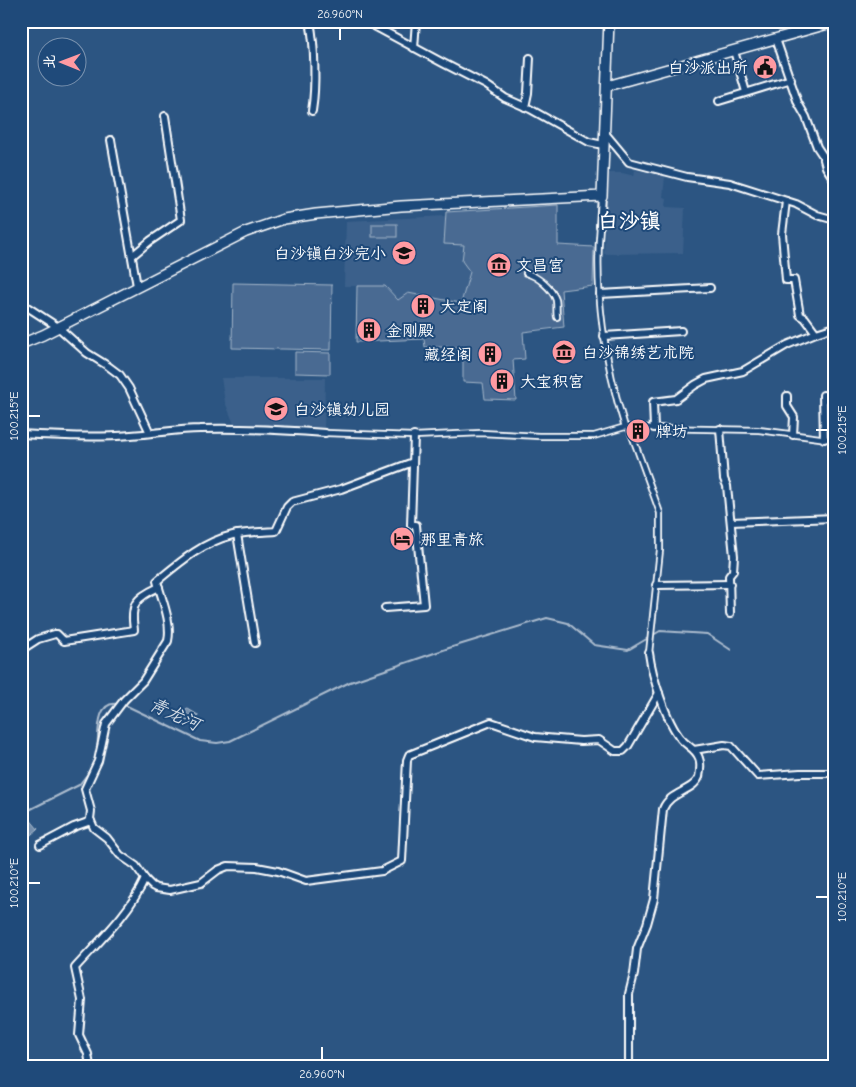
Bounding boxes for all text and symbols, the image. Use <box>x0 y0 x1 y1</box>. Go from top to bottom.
text: 26.960°N <box>317 7 363 21</box>
north arrow <box>38 38 88 88</box>
public building icon: 白沙派出所 <box>752 54 778 80</box>
text: 北 <box>41 55 58 69</box>
place label: 白沙派出所 <box>668 59 748 77</box>
district label: 白沙镇 <box>598 209 661 233</box>
school or university icon: 白沙镇白沙完小 <box>391 240 417 266</box>
place label: 白沙镇白沙完小 <box>274 245 386 263</box>
museum icon: 文昌宫 <box>486 252 512 278</box>
place label: 文昌宫 <box>516 257 564 275</box>
building icon: 大定阁 <box>410 293 436 319</box>
place label: 大定阁 <box>440 298 488 316</box>
building icon: 金刚殿 <box>356 317 382 343</box>
place label: 金刚殿 <box>386 322 434 340</box>
museum icon: 白沙锦绣艺术院 <box>551 339 577 365</box>
building icon: 藏经阁 <box>477 341 503 367</box>
place label: 白沙锦绣艺术院 <box>582 344 694 362</box>
place label: 藏经阁 <box>424 346 472 364</box>
building icon: 大宝积宫 <box>489 368 515 394</box>
place label: 大宝积宫 <box>520 373 584 391</box>
text: 100.215°E <box>7 392 21 440</box>
school or university icon: 白沙镇幼儿园 <box>263 396 289 422</box>
place label: 白沙镇幼儿园 <box>294 401 390 419</box>
text: 100.215°E <box>835 406 849 454</box>
building icon: 牌坊 <box>625 418 651 444</box>
place label: 牌坊 <box>656 423 688 441</box>
hotel icon: 那里青旅 <box>389 526 415 552</box>
place label: 那里青旅 <box>420 531 484 549</box>
water label: 青龙河 <box>146 694 206 737</box>
text: 100.210°E <box>7 858 21 908</box>
text: 100.210°E <box>835 872 849 922</box>
text: 26.960°N <box>299 1067 345 1081</box>

